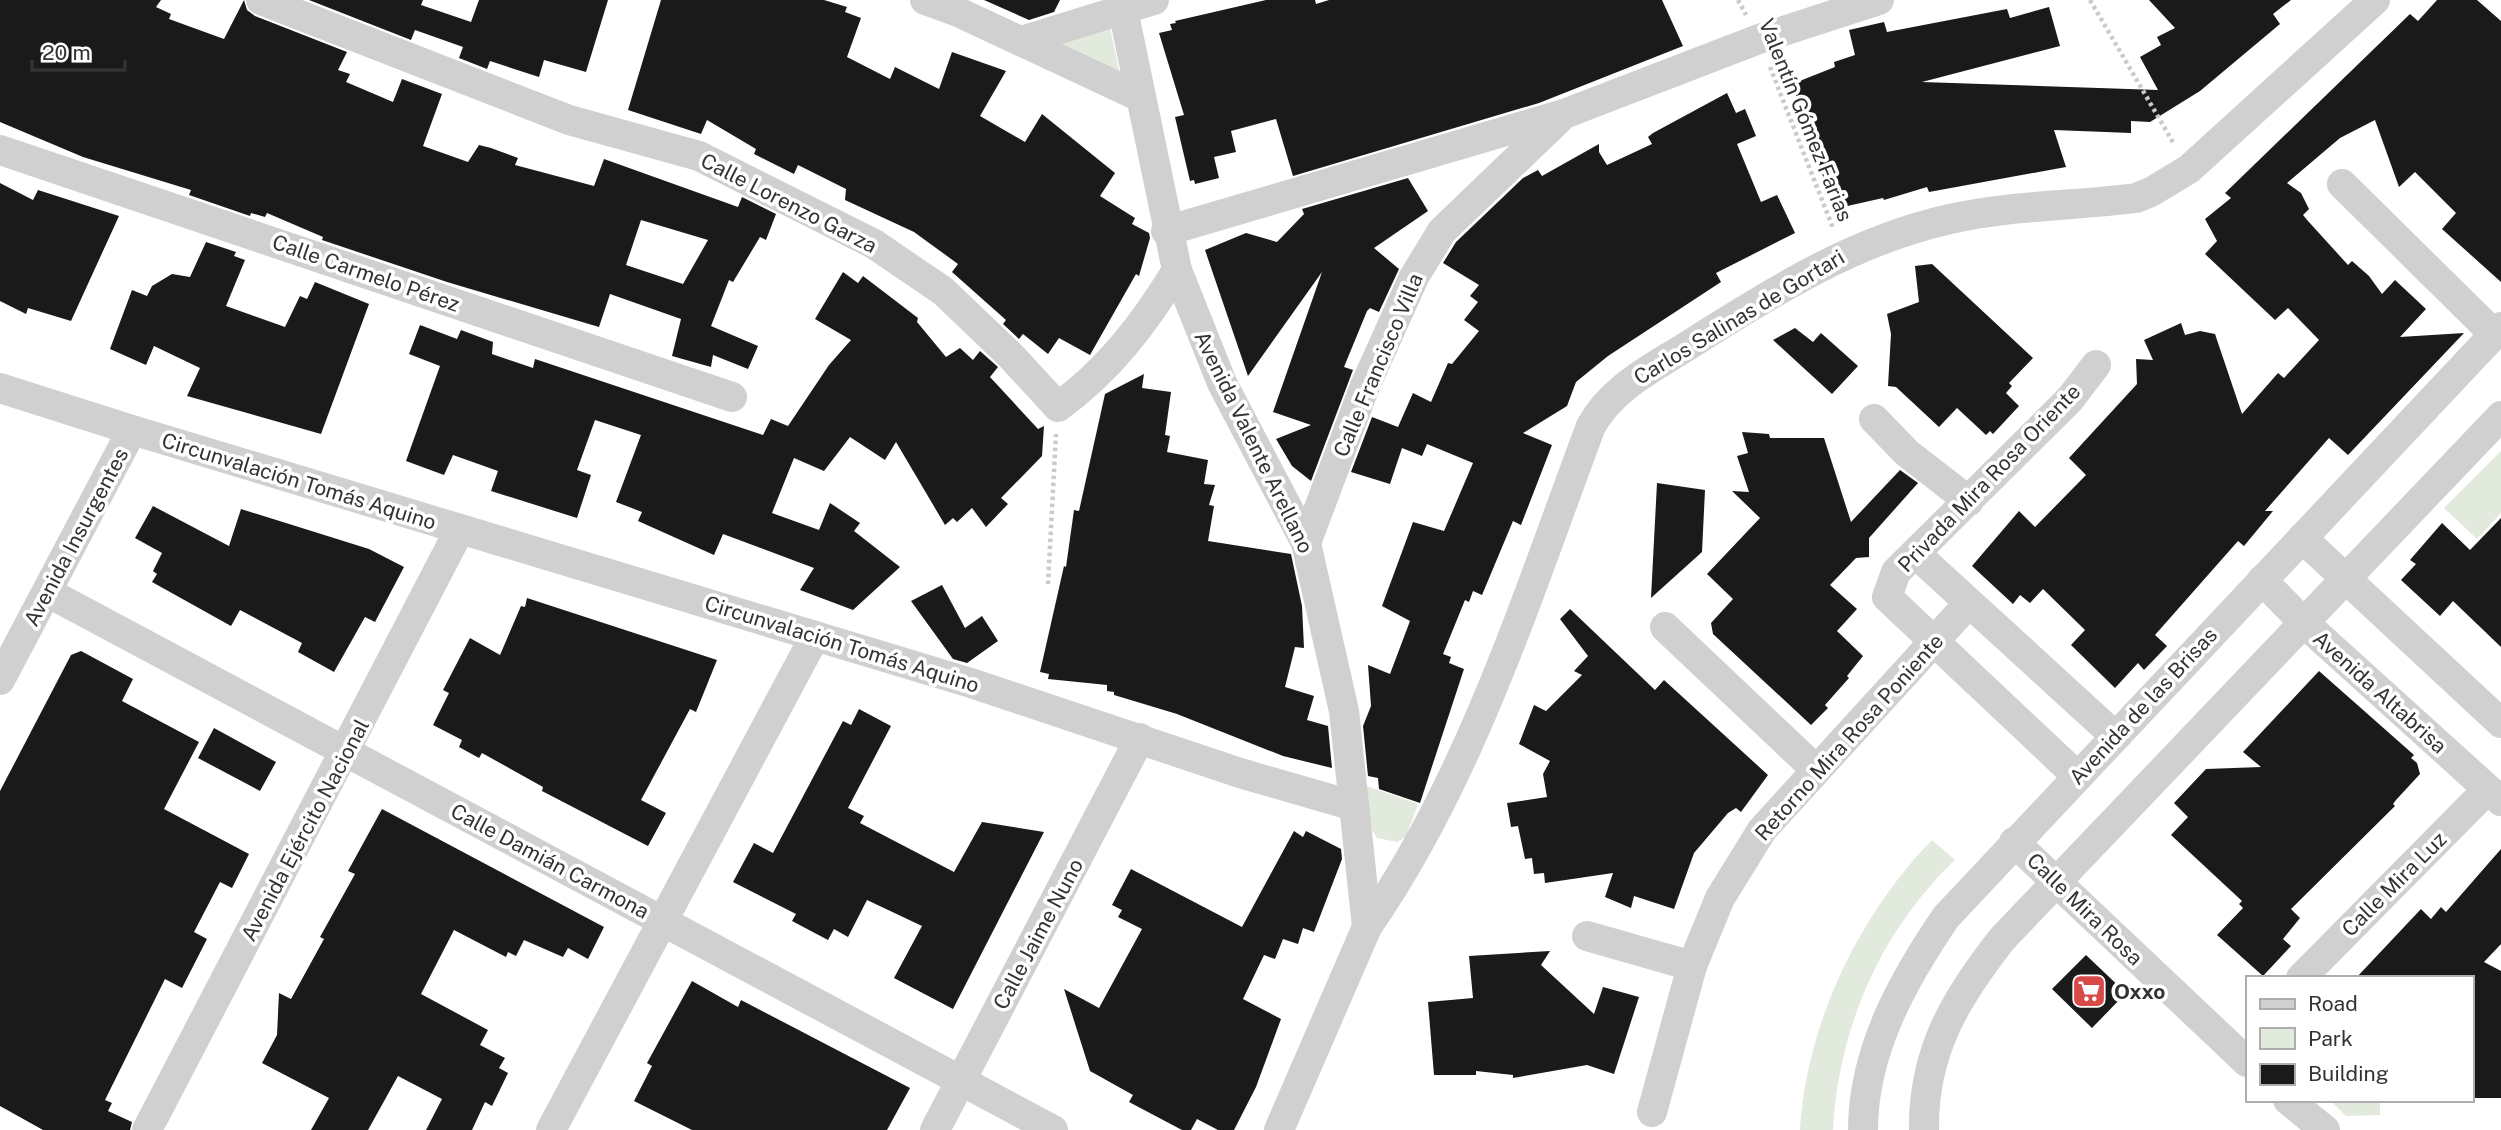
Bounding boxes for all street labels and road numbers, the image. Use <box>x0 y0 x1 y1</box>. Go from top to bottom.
street label: Valentín Gómez Farias <box>1754 15 1858 225</box>
street label: Calle Lorenzo Garza <box>697 148 881 258</box>
street label: Calle Carmelo Pérez <box>269 229 463 317</box>
street label: Carlos Salinas de Gortari <box>1629 244 1849 390</box>
street label: Calle Francisco Villa <box>1328 269 1428 461</box>
street label: Avenida Valente Arellano <box>1189 327 1319 557</box>
street label: Privada Mira Rosa Oriente <box>1893 379 2085 577</box>
street label: Circunvalación Tomás Aquino <box>159 427 439 535</box>
street label: Avenida Insurgentes <box>19 444 133 630</box>
street label: Circunvalación Tomás Aquino <box>702 590 982 698</box>
street label: Avenida de las Brisas <box>2064 622 2222 790</box>
street label: Avenida Altabrisa <box>2308 626 2452 758</box>
street label: Retorno Mira Rosa Poniente <box>1750 629 1948 845</box>
street label: Avenida Ejército Nacional <box>236 715 374 945</box>
street label: Calle Damián Carmona <box>447 798 653 924</box>
street label: Calle Mira Luz <box>2337 827 2451 941</box>
street label: Calle Mira Rosa <box>2022 848 2148 970</box>
street label: Calle Jaime Nuno <box>988 854 1088 1014</box>

